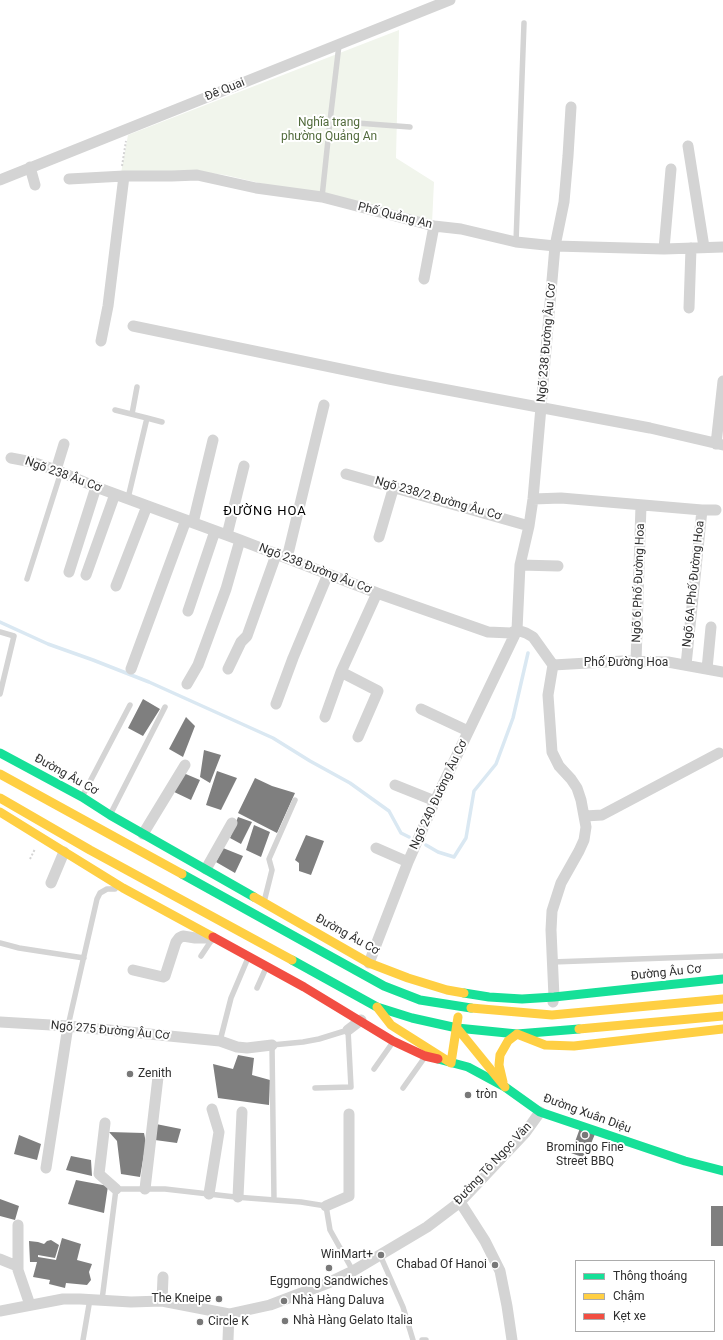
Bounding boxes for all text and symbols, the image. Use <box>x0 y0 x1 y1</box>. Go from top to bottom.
street label: Đê Quai <box>203 76 247 104</box>
park label: Nghĩa trang phường Quảng An <box>281 116 377 144</box>
street label: Phố Quảng An <box>356 200 434 232</box>
street label: Ngõ 238 Đường Âu Cơ <box>535 283 559 403</box>
street label: Ngõ 238 Âu Cơ <box>23 454 103 496</box>
street label: Ngõ 238/2 Đường Âu Cơ <box>373 474 503 524</box>
district label: ĐƯỜNG HOA <box>223 504 307 520</box>
street label: Ngõ 6A Phố Đường Hoa <box>680 520 708 648</box>
street label: Ngõ 6 Phố Đường Hoa <box>630 523 648 643</box>
street label: Ngõ 238 Đường Âu Cơ <box>257 541 373 597</box>
street label: Phố Đường Hoa <box>584 656 668 670</box>
street label: Ngõ 240 Đường Âu Cơ <box>407 738 471 852</box>
street label: Đường Âu Cơ <box>32 752 100 798</box>
street label: Đường Âu Cơ <box>313 912 381 958</box>
street label: Đường Âu Cơ <box>630 962 702 984</box>
street label: Ngõ 275 Đường Âu Cơ <box>50 1019 170 1043</box>
place label: Zenith <box>138 1067 172 1081</box>
marker: Zenith <box>125 1069 135 1079</box>
place label: tròn <box>476 1088 497 1102</box>
marker: tròn <box>463 1090 473 1100</box>
street label: Đường Xuân Diệu <box>541 1091 633 1137</box>
street label: Đường Tô Ngọc Vân <box>451 1120 535 1208</box>
marker: Bromingo Fine Street BBQ <box>580 1130 590 1140</box>
place label: Bromingo Fine Street BBQ <box>546 1141 624 1169</box>
place label: WinMart+ <box>321 1248 373 1262</box>
marker: WinMart+ <box>376 1250 386 1260</box>
place label: Chabad Of Hanoi <box>396 1258 487 1272</box>
marker: Chabad Of Hanoi <box>490 1260 500 1270</box>
legend <box>575 1260 715 1332</box>
marker: Eggmong Sandwiches <box>324 1263 334 1273</box>
text: Thông thoáng <box>613 1269 687 1283</box>
place label: Eggmong Sandwiches <box>270 1275 388 1289</box>
text: Chậm <box>613 1289 644 1303</box>
place label: The Kneipe <box>151 1292 211 1306</box>
marker: The Kneipe <box>214 1294 224 1304</box>
place label: Nhà Hàng Daluva <box>292 1294 384 1308</box>
marker: Nhà Hàng Daluva <box>279 1296 289 1306</box>
text: Kẹt xe <box>613 1309 646 1323</box>
place label: Nhà Hàng Gelato Italia <box>293 1314 413 1328</box>
place label: Circle K <box>208 1315 249 1329</box>
marker: Nhà Hàng Gelato Italia <box>280 1316 290 1326</box>
marker: Circle K <box>195 1317 205 1327</box>

